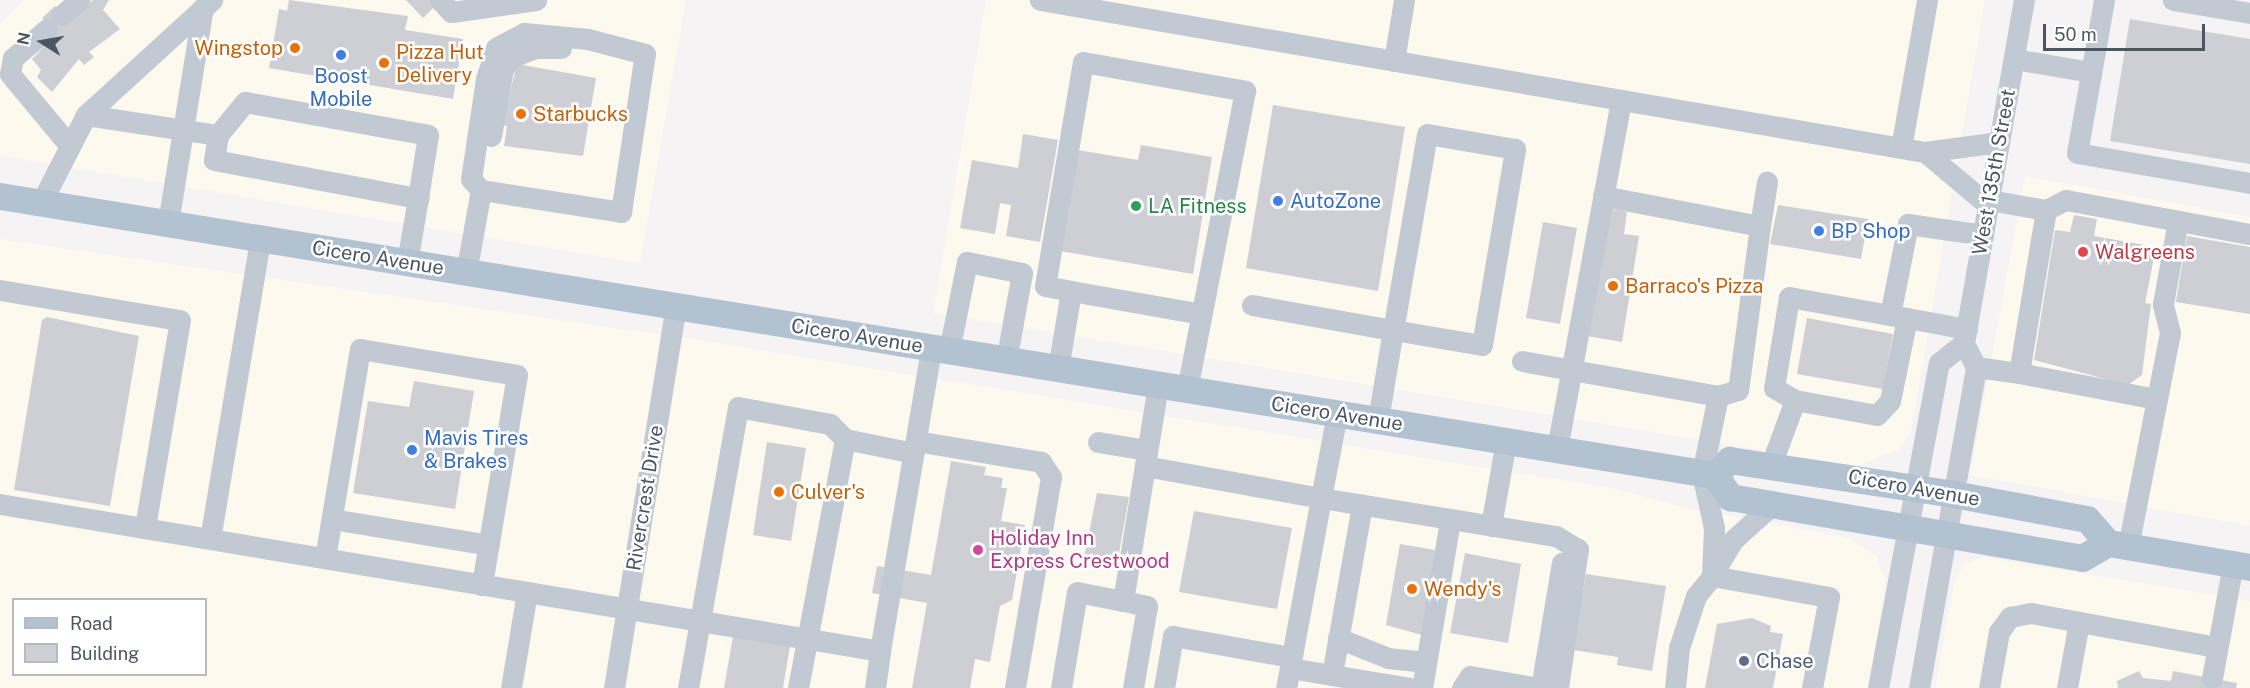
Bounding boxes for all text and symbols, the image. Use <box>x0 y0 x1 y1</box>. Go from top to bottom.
north arrow <box>12 12 72 72</box>
scale bar <box>2046 12 2208 50</box>
text: 50 m <box>2054 24 2097 45</box>
text: N <box>13 31 34 46</box>
place label: Wingstop <box>195 36 283 60</box>
place label: Pizza Hut Delivery <box>396 40 484 87</box>
marker: Wingstop <box>288 41 302 55</box>
marker: Boost Mobile <box>334 48 348 62</box>
marker: Pizza Hut Delivery <box>377 56 391 70</box>
place label: Boost Mobile <box>310 64 372 111</box>
street label: West 135th Street <box>1968 87 2020 257</box>
place label: Starbucks <box>533 102 628 126</box>
marker: Starbucks <box>514 107 528 121</box>
place label: AutoZone <box>1290 189 1381 213</box>
place label: LA Fitness <box>1148 194 1247 218</box>
marker: AutoZone <box>1271 194 1285 208</box>
marker: LA Fitness <box>1129 199 1143 213</box>
place label: BP Shop <box>1831 219 1910 243</box>
marker: BP Shop <box>1812 224 1826 238</box>
street label: Cicero Avenue <box>310 236 446 280</box>
place label: Walgreens <box>2095 240 2195 264</box>
marker: Walgreens <box>2076 245 2090 259</box>
place label: Barraco's Pizza <box>1625 274 1763 298</box>
marker: Barraco's Pizza <box>1606 279 1620 293</box>
street label: Cicero Avenue <box>789 314 925 358</box>
street label: Cicero Avenue <box>1269 392 1405 436</box>
street label: Rivercrest Drive <box>622 423 668 573</box>
place label: Mavis Tires & Brakes <box>424 426 528 473</box>
marker: Mavis Tires & Brakes <box>405 443 419 457</box>
street label: Cicero Avenue <box>1846 465 1982 511</box>
place label: Culver's <box>791 480 865 504</box>
marker: Culver's <box>772 485 786 499</box>
place label: Holiday Inn Express Crestwood <box>990 526 1170 573</box>
marker: Holiday Inn Express Crestwood <box>971 543 985 557</box>
place label: Wendy's <box>1424 577 1501 601</box>
marker: Wendy's <box>1405 582 1419 596</box>
legend <box>12 598 207 676</box>
text: Road <box>70 613 113 634</box>
text: Building <box>70 643 139 664</box>
place label: Chase <box>1756 649 1814 673</box>
marker: Chase <box>1737 654 1751 668</box>

